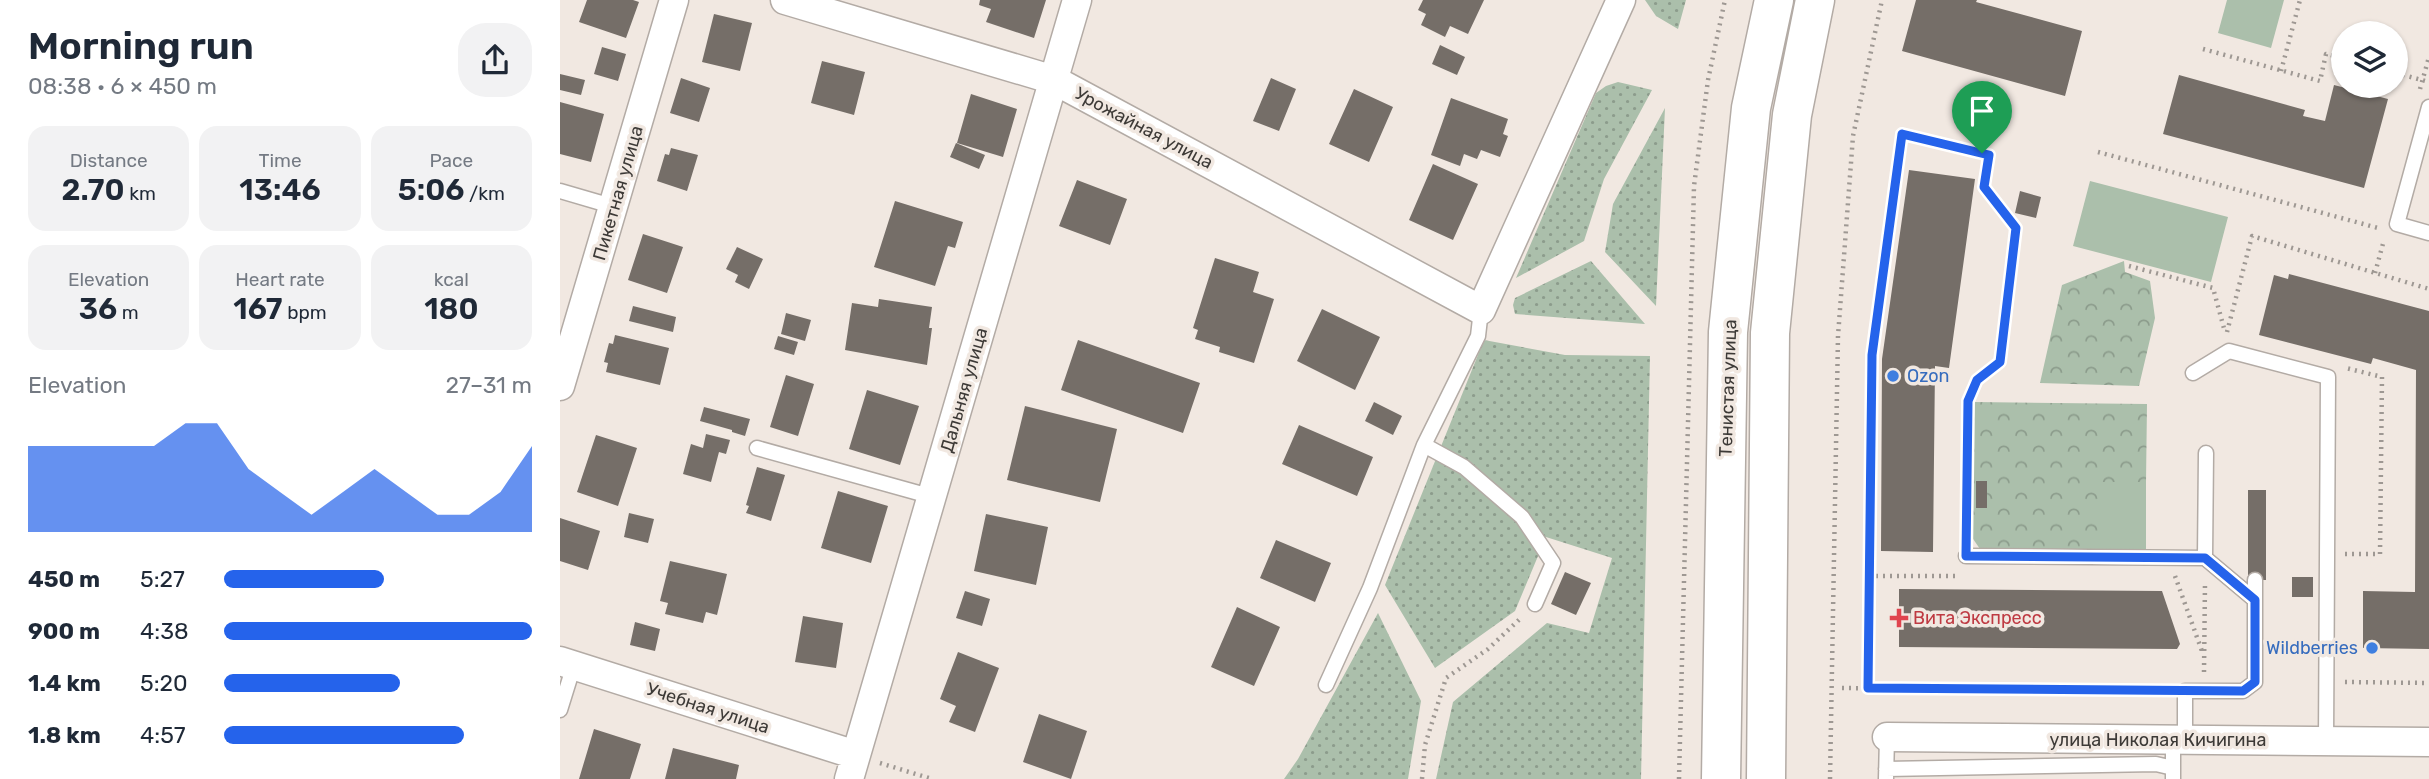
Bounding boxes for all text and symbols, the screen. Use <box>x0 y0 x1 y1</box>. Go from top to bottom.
map controls <box>2331 21 2408 98</box>
button: layers <box>2331 21 2408 98</box>
text: Morning run <box>28 23 254 69</box>
button: share <box>458 23 532 97</box>
text: 08:38 · 6 × 450 m <box>28 72 217 100</box>
pin <box>1952 81 2012 153</box>
street label: Урожайная улица <box>1071 82 1217 174</box>
icon: arrive <box>1963 92 2001 130</box>
street label: Пикетная улица <box>588 123 648 263</box>
text: Distance <box>70 149 148 172</box>
text: Time <box>258 149 302 172</box>
text: Pace <box>430 149 473 172</box>
text: 2.70 <box>61 172 125 208</box>
text: 13:46 <box>239 172 321 208</box>
text: 5:06 <box>398 172 464 208</box>
text: km <box>125 182 156 205</box>
text: /km <box>464 182 505 205</box>
text: Elevation <box>68 268 149 291</box>
text: Heart rate <box>235 268 325 291</box>
text: kcal <box>434 268 469 291</box>
text: 36 <box>79 291 117 327</box>
text: 167 <box>233 291 283 327</box>
text: 180 <box>424 291 479 327</box>
text: m <box>117 301 139 324</box>
text: bpm <box>283 301 327 324</box>
street label: Тенистая улица <box>1715 319 1741 457</box>
street label: Дальняя улица <box>936 325 992 455</box>
place label: Ozon <box>1907 365 1949 387</box>
marker: Ozon <box>1885 368 1901 384</box>
text: Elevation <box>28 371 127 399</box>
text: 27–31 m <box>445 371 532 399</box>
text: 450 m <box>28 565 100 593</box>
text: 5:27 <box>140 565 185 593</box>
place label: Вита Экспресс <box>1913 607 2042 629</box>
marker: Вита Экспресс <box>1891 610 1907 626</box>
text: 900 m <box>28 617 100 645</box>
text: 4:38 <box>140 617 189 645</box>
place label: Wildberries <box>2266 637 2358 659</box>
marker: Wildberries <box>2364 640 2380 656</box>
text: 1.4 km <box>28 669 101 697</box>
text: 5:20 <box>140 669 188 697</box>
street label: Учебная улица <box>644 678 772 738</box>
text: 1.8 km <box>28 721 101 749</box>
text: 4:57 <box>140 721 186 749</box>
street label: улица Николая Кичигина <box>2050 729 2266 751</box>

